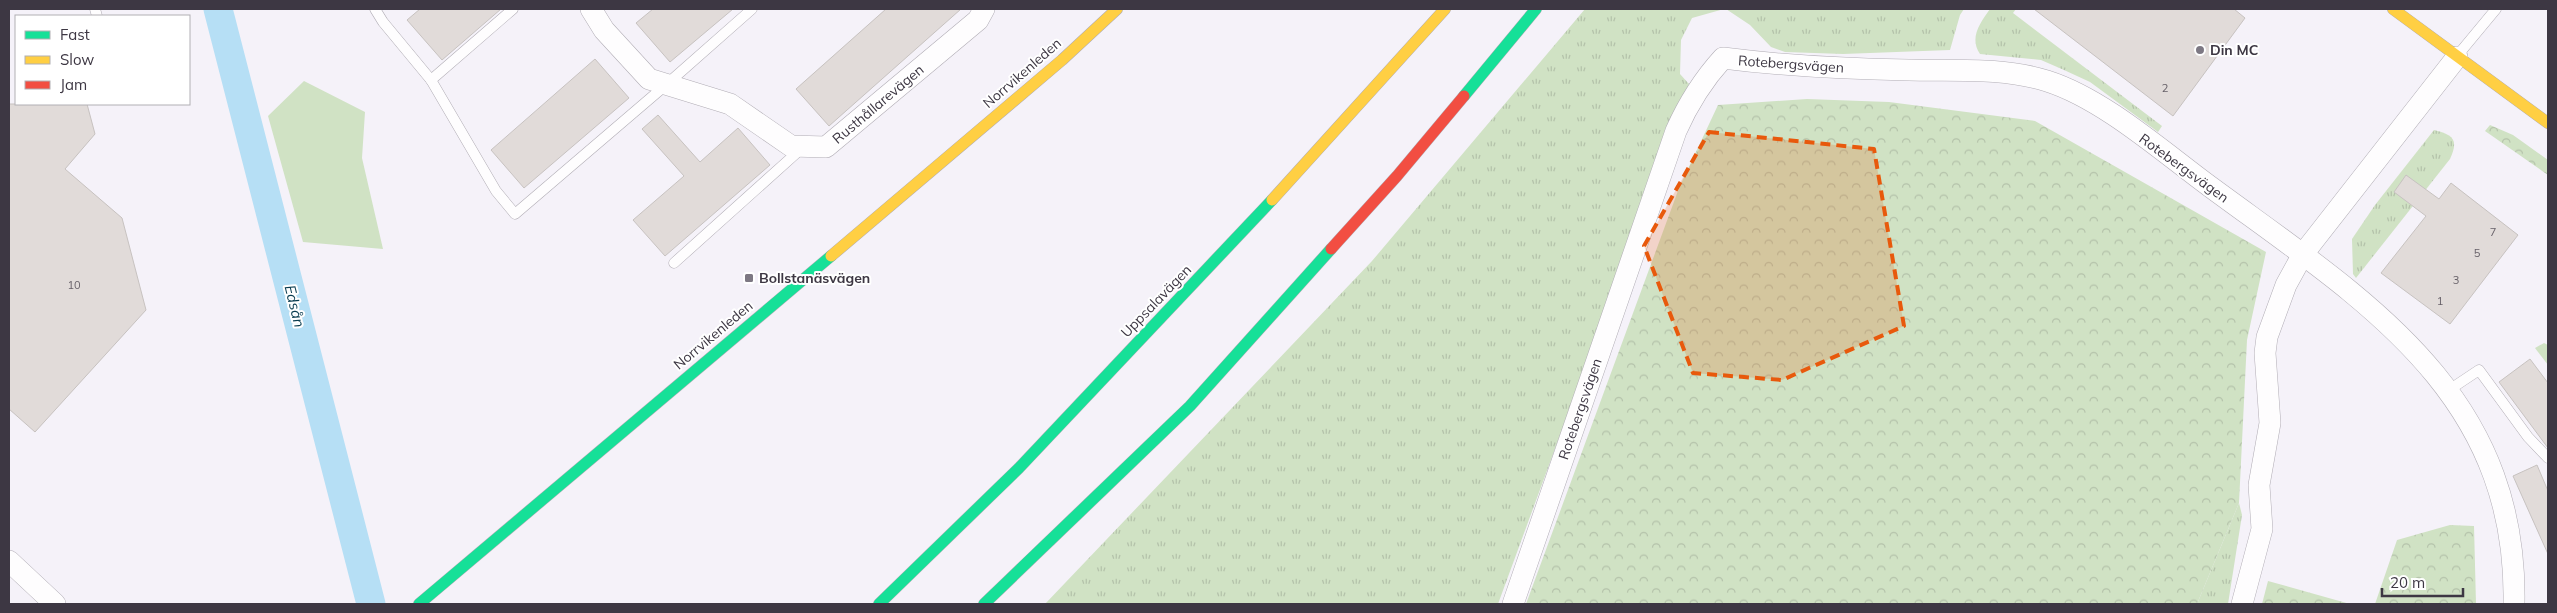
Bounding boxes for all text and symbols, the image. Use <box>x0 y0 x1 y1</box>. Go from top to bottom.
legend <box>15 15 190 105</box>
text: Fast <box>60 25 90 44</box>
street label: Norrvikenleden <box>979 34 1065 112</box>
place label: Din MC <box>2210 41 2258 59</box>
marker: Din MC <box>2194 44 2206 56</box>
text: Slow <box>60 50 94 69</box>
street label: Rotebergsvägen <box>1737 51 1845 77</box>
street label: Rusthållarevägen <box>829 61 927 147</box>
text: Jam <box>60 75 87 94</box>
house number: 2 <box>2162 81 2169 95</box>
street label: Rotebergsvägen <box>2136 129 2232 207</box>
house number: 7 <box>2490 225 2496 239</box>
house number: 5 <box>2474 246 2481 260</box>
street label: Uppsalavägen <box>1117 261 1195 341</box>
place label: Bollstanäsvägen <box>759 269 870 287</box>
marker: Bollstanäsvägen <box>743 272 755 284</box>
house number: 3 <box>2453 273 2459 287</box>
house number: 10 <box>67 278 81 292</box>
water label: Edsån <box>281 283 309 329</box>
house number: 1 <box>2437 294 2443 308</box>
street label: Norrvikenleden <box>670 297 756 373</box>
street label: Rotebergsvägen <box>1554 356 1606 462</box>
scale bar <box>2382 566 2463 598</box>
text: 20 m <box>2390 573 2425 592</box>

